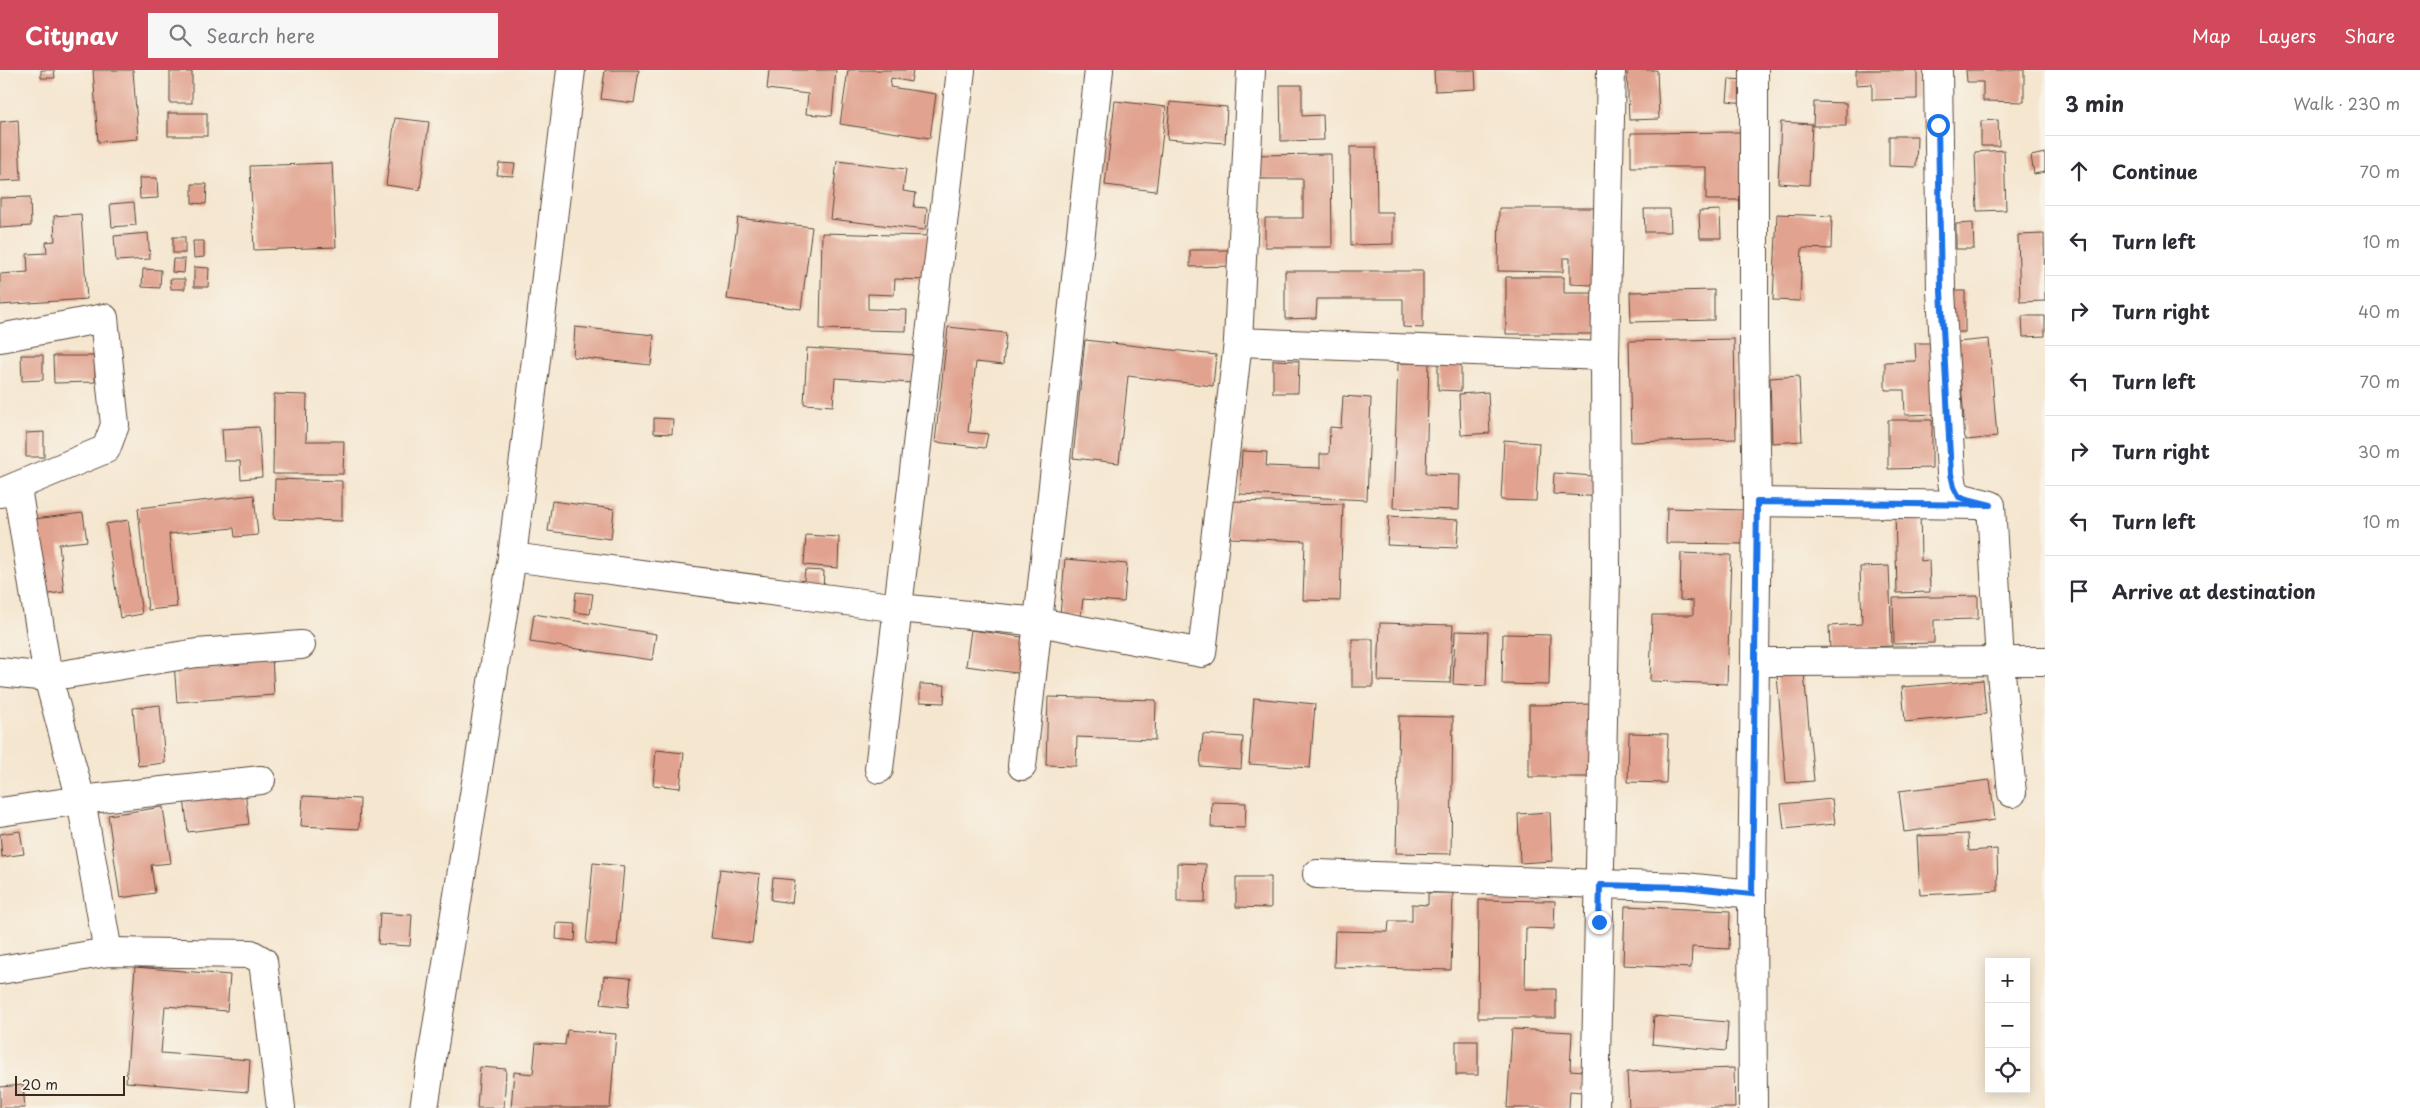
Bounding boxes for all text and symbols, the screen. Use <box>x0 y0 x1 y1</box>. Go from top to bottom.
search box <box>148 13 498 58</box>
text: Citynav <box>25 17 118 53</box>
icon: search <box>166 21 194 49</box>
text: Search here <box>206 21 315 49</box>
text: Map <box>2192 22 2231 49</box>
text: Layers <box>2259 22 2316 49</box>
text: Share <box>2344 22 2395 49</box>
text: 3 min <box>2065 87 2124 119</box>
text: Walk · 230 m <box>2293 91 2400 115</box>
route start <box>1927 114 1950 137</box>
icon: ahead <box>2065 157 2093 185</box>
text: Continue <box>2112 157 2198 185</box>
text: 70 m <box>2360 159 2400 183</box>
icon: left <box>2065 227 2093 255</box>
text: Turn left <box>2112 227 2196 255</box>
text: 10 m <box>2363 229 2400 253</box>
icon: right <box>2065 297 2093 325</box>
text: Turn right <box>2112 297 2210 325</box>
text: 40 m <box>2358 299 2400 323</box>
icon: left <box>2065 367 2093 395</box>
text: Turn left <box>2112 367 2196 395</box>
text: 70 m <box>2360 369 2400 393</box>
icon: right <box>2065 437 2093 465</box>
text: Turn right <box>2112 437 2210 465</box>
text: 30 m <box>2358 439 2400 463</box>
icon: left <box>2065 507 2093 535</box>
text: Turn left <box>2112 507 2196 535</box>
text: 10 m <box>2363 509 2400 533</box>
icon: arrive <box>2065 577 2093 605</box>
text: Arrive at destination <box>2112 577 2316 605</box>
route end <box>1588 911 1611 934</box>
map controls <box>1985 958 2030 1093</box>
button: + <box>1985 958 2030 1003</box>
button: − <box>1985 1003 2030 1048</box>
button: locate <box>1985 1048 2030 1093</box>
scale bar <box>15 1073 125 1096</box>
text: 20 m <box>22 1074 58 1095</box>

